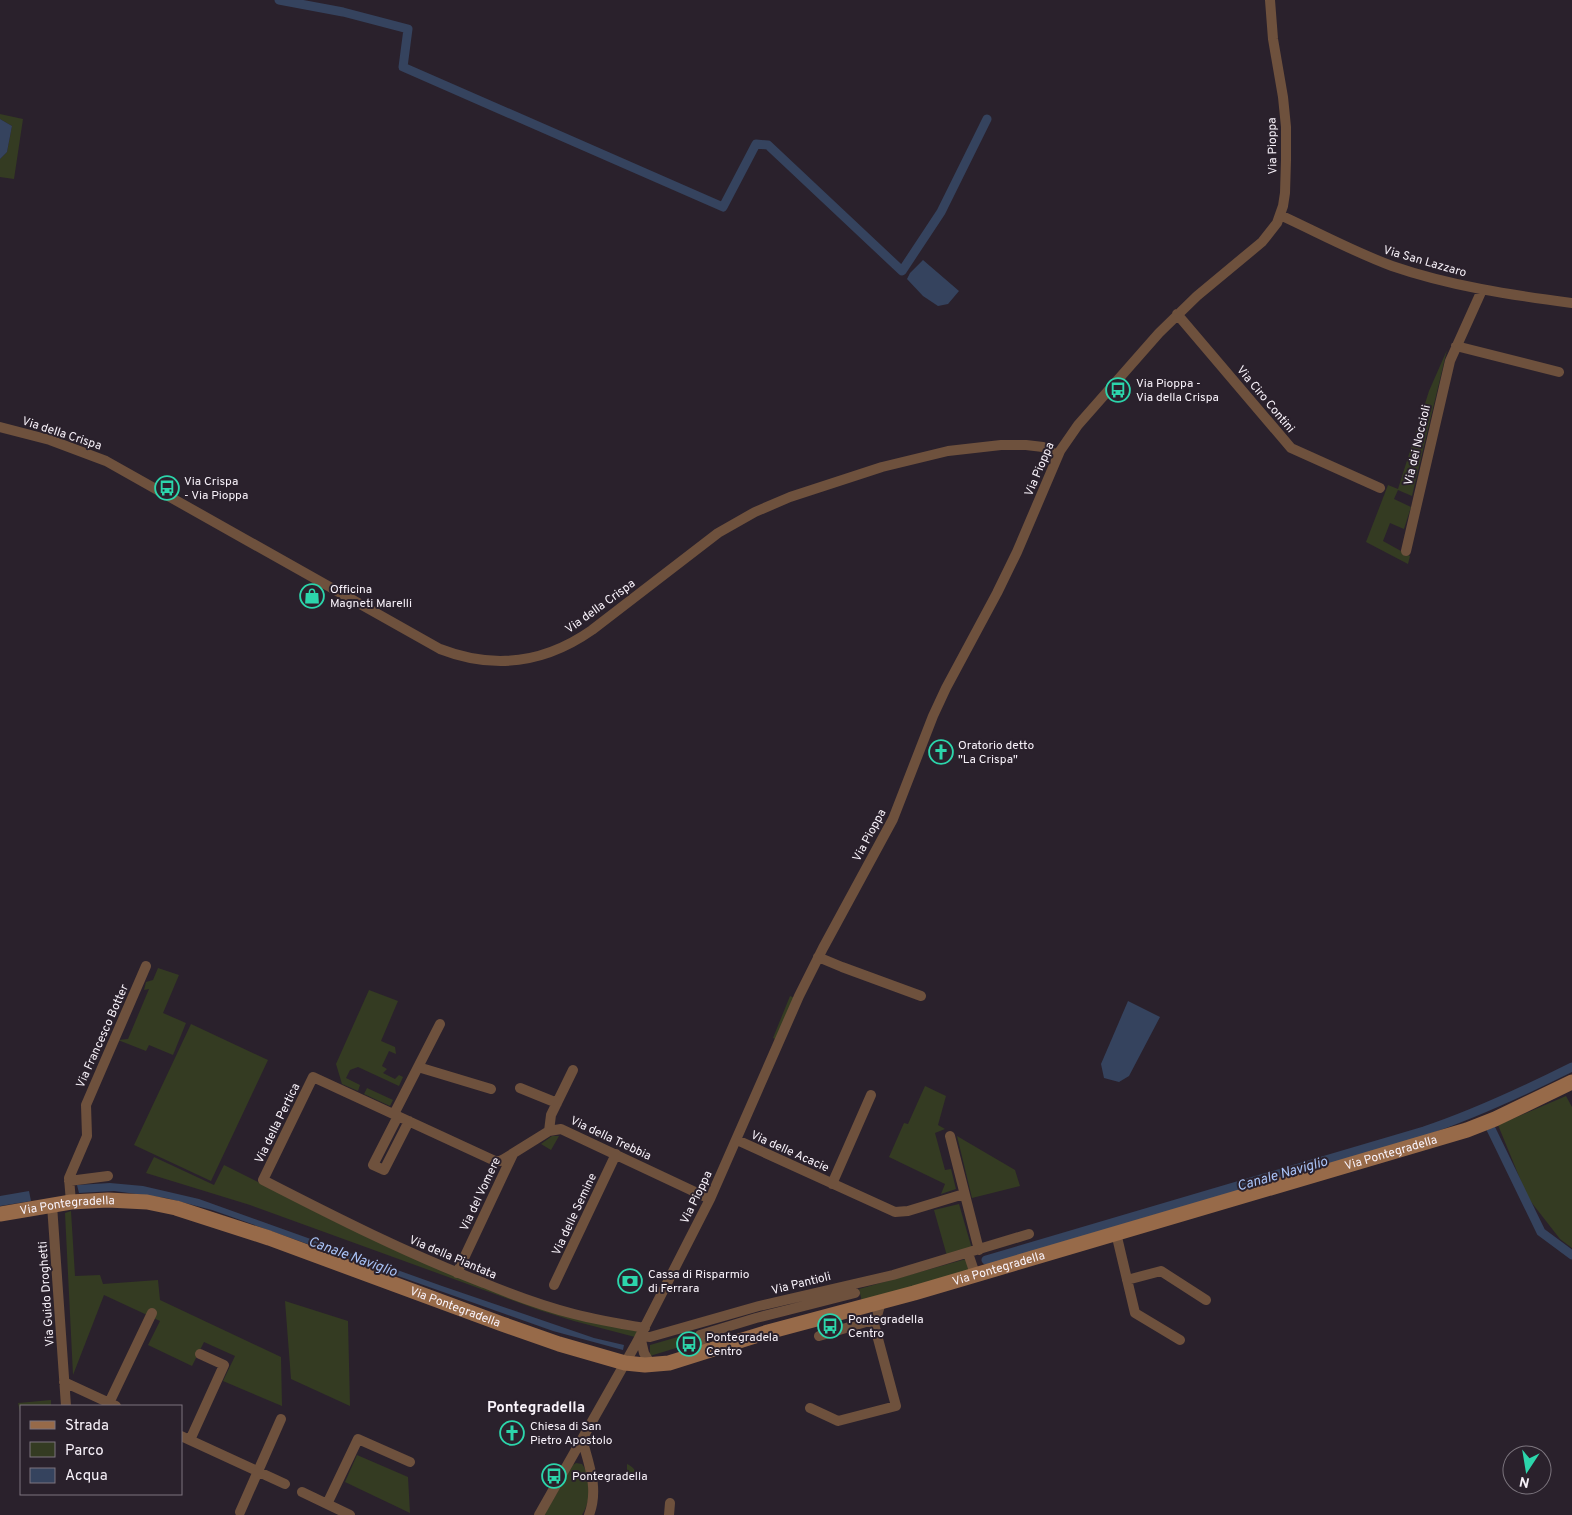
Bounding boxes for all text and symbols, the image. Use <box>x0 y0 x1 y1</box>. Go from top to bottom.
street label: Via Pioppa <box>1265 117 1281 175</box>
street label: Via San Lazzaro <box>1381 242 1469 282</box>
street label: Via Ciro Contini <box>1232 363 1298 437</box>
place label: Via Pioppa - Via della Crispa <box>1136 376 1219 406</box>
bus stop icon: Via Pioppa - Via della Crispa <box>1105 377 1131 403</box>
street label: Via dei Noccioli <box>1401 403 1435 487</box>
street label: Via della Crispa <box>20 414 104 454</box>
street label: Via Pioppa <box>1021 440 1058 499</box>
place label: Via Crispa - Via Pioppa <box>184 474 248 504</box>
bus stop icon: Via Crispa - Via Pioppa <box>154 475 180 501</box>
street label: Via della Crispa <box>562 576 639 638</box>
place label: Officina Magneti Marelli <box>330 582 412 612</box>
shop icon: Officina Magneti Marelli <box>299 583 325 609</box>
place label: Oratorio detto "La Crispa" <box>958 738 1034 768</box>
church icon: Oratorio detto "La Crispa" <box>928 739 954 765</box>
street label: Via Pioppa <box>849 806 890 864</box>
street label: Via Francesco Botter <box>73 982 133 1091</box>
street label: Via della Pertica <box>252 1081 304 1166</box>
street label: Via della Trebbia <box>567 1113 654 1165</box>
street label: Via delle Acacie <box>748 1127 831 1176</box>
street label: Via Pontegradella <box>1343 1132 1439 1175</box>
water label: Canale Naviglio <box>1235 1153 1330 1195</box>
street label: Via del Vomere <box>457 1155 505 1234</box>
street label: Via Pioppa <box>677 1168 717 1227</box>
street label: Via delle Semine <box>549 1171 601 1258</box>
street label: Via Pontegradella <box>19 1193 115 1220</box>
street label: Via della Piantata <box>406 1232 499 1284</box>
water label: Canale Naviglio <box>306 1233 400 1282</box>
street label: Via Guido Droghetti <box>35 1241 59 1347</box>
street label: Via Pontegradella <box>951 1248 1047 1290</box>
place label: Cassa di Risparmio di Ferrara <box>648 1267 750 1297</box>
bank icon: Cassa di Risparmio di Ferrara <box>617 1268 643 1294</box>
street label: Via Pantioli <box>770 1269 833 1299</box>
street label: Via Pontegradella <box>407 1284 503 1332</box>
place label: Pontegradella Centro <box>848 1312 923 1342</box>
bus stop icon: Pontegradella Centro <box>817 1313 843 1339</box>
place label: Pontegradela Centro <box>706 1330 778 1360</box>
bus stop icon: Pontegradela Centro <box>676 1331 702 1357</box>
district label: Pontegradella <box>487 1399 585 1418</box>
legend <box>20 1405 182 1495</box>
text: Strada <box>65 1417 109 1436</box>
place label: Chiesa di San Pietro Apostolo <box>530 1419 613 1449</box>
church icon: Chiesa di San Pietro Apostolo <box>499 1420 525 1446</box>
text: Parco <box>65 1442 104 1461</box>
north arrow <box>1502 1445 1552 1495</box>
bus stop icon: Pontegradella <box>541 1463 567 1489</box>
text: Acqua <box>65 1467 108 1486</box>
place label: Pontegradella <box>572 1469 647 1485</box>
text: N <box>1518 1472 1531 1491</box>

